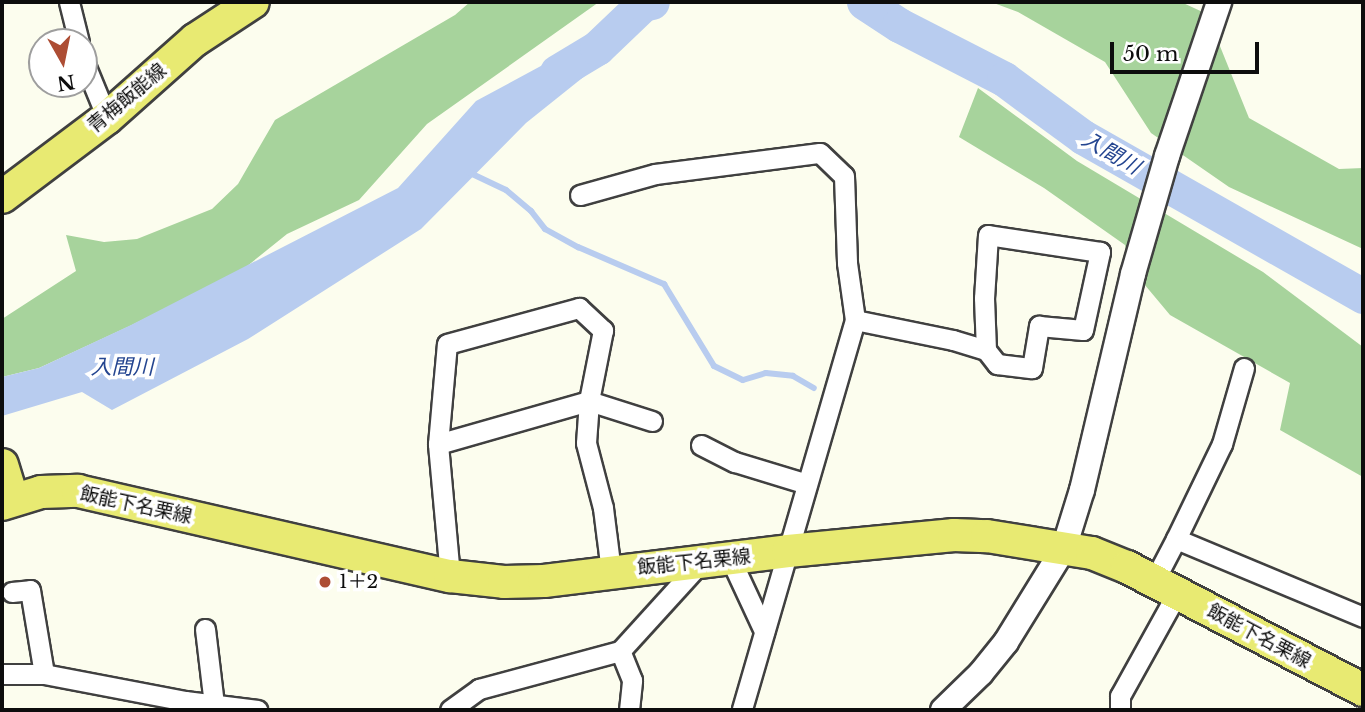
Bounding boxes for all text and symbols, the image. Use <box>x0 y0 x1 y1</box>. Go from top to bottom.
north arrow <box>28 28 98 98</box>
scale bar <box>1113 28 1262 72</box>
text: 50 m <box>1123 41 1178 67</box>
street label: 青梅飯能線 <box>83 59 171 137</box>
text: N <box>55 70 77 95</box>
water label: 入間川 <box>1077 126 1145 180</box>
water label: 入間川 <box>91 354 153 380</box>
street label: 飯能下名栗線 <box>78 482 194 528</box>
street label: 飯能下名栗線 <box>636 545 752 579</box>
place label: 1＋2 <box>339 571 378 593</box>
marker: 1＋2 <box>317 574 333 590</box>
street label: 飯能下名栗線 <box>1203 599 1315 673</box>

